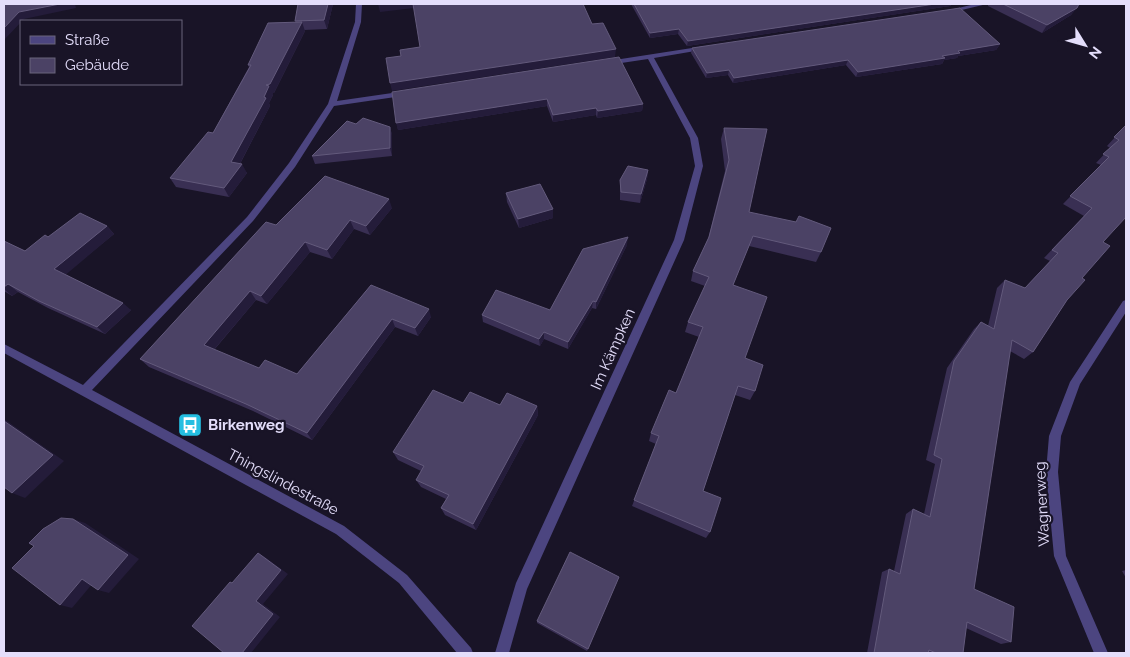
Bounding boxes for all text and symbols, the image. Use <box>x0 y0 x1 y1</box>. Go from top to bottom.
legend <box>20 20 182 85</box>
north arrow <box>1060 20 1110 70</box>
text: Straße <box>65 31 110 49</box>
text: N <box>1086 44 1105 62</box>
text: Gebäude <box>65 56 129 74</box>
street label: Im Kämpken <box>587 305 639 393</box>
bus stop icon: Birkenweg <box>177 412 203 438</box>
place label: Birkenweg <box>208 416 285 434</box>
street label: Thingslindestraße <box>224 445 342 519</box>
street label: Wagnerweg <box>1031 461 1053 547</box>

